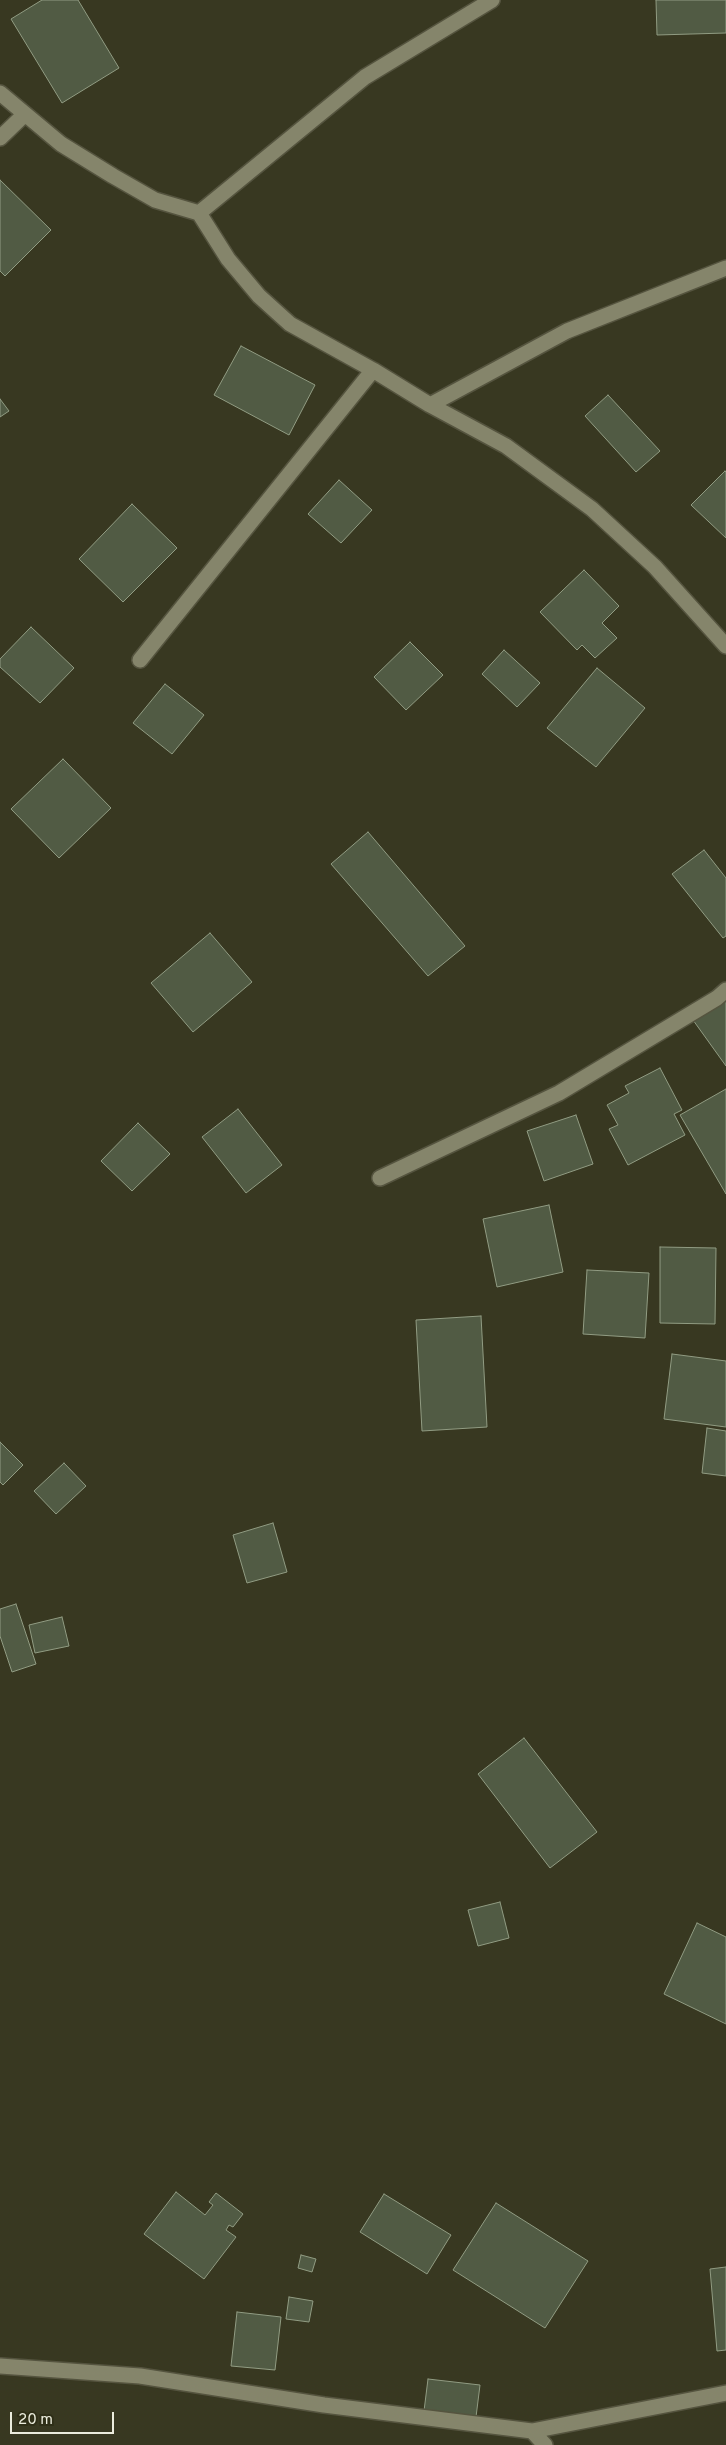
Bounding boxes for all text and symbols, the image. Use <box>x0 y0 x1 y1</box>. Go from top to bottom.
scale bar <box>12 2402 116 2434</box>
text: 20 m <box>18 2411 53 2430</box>

